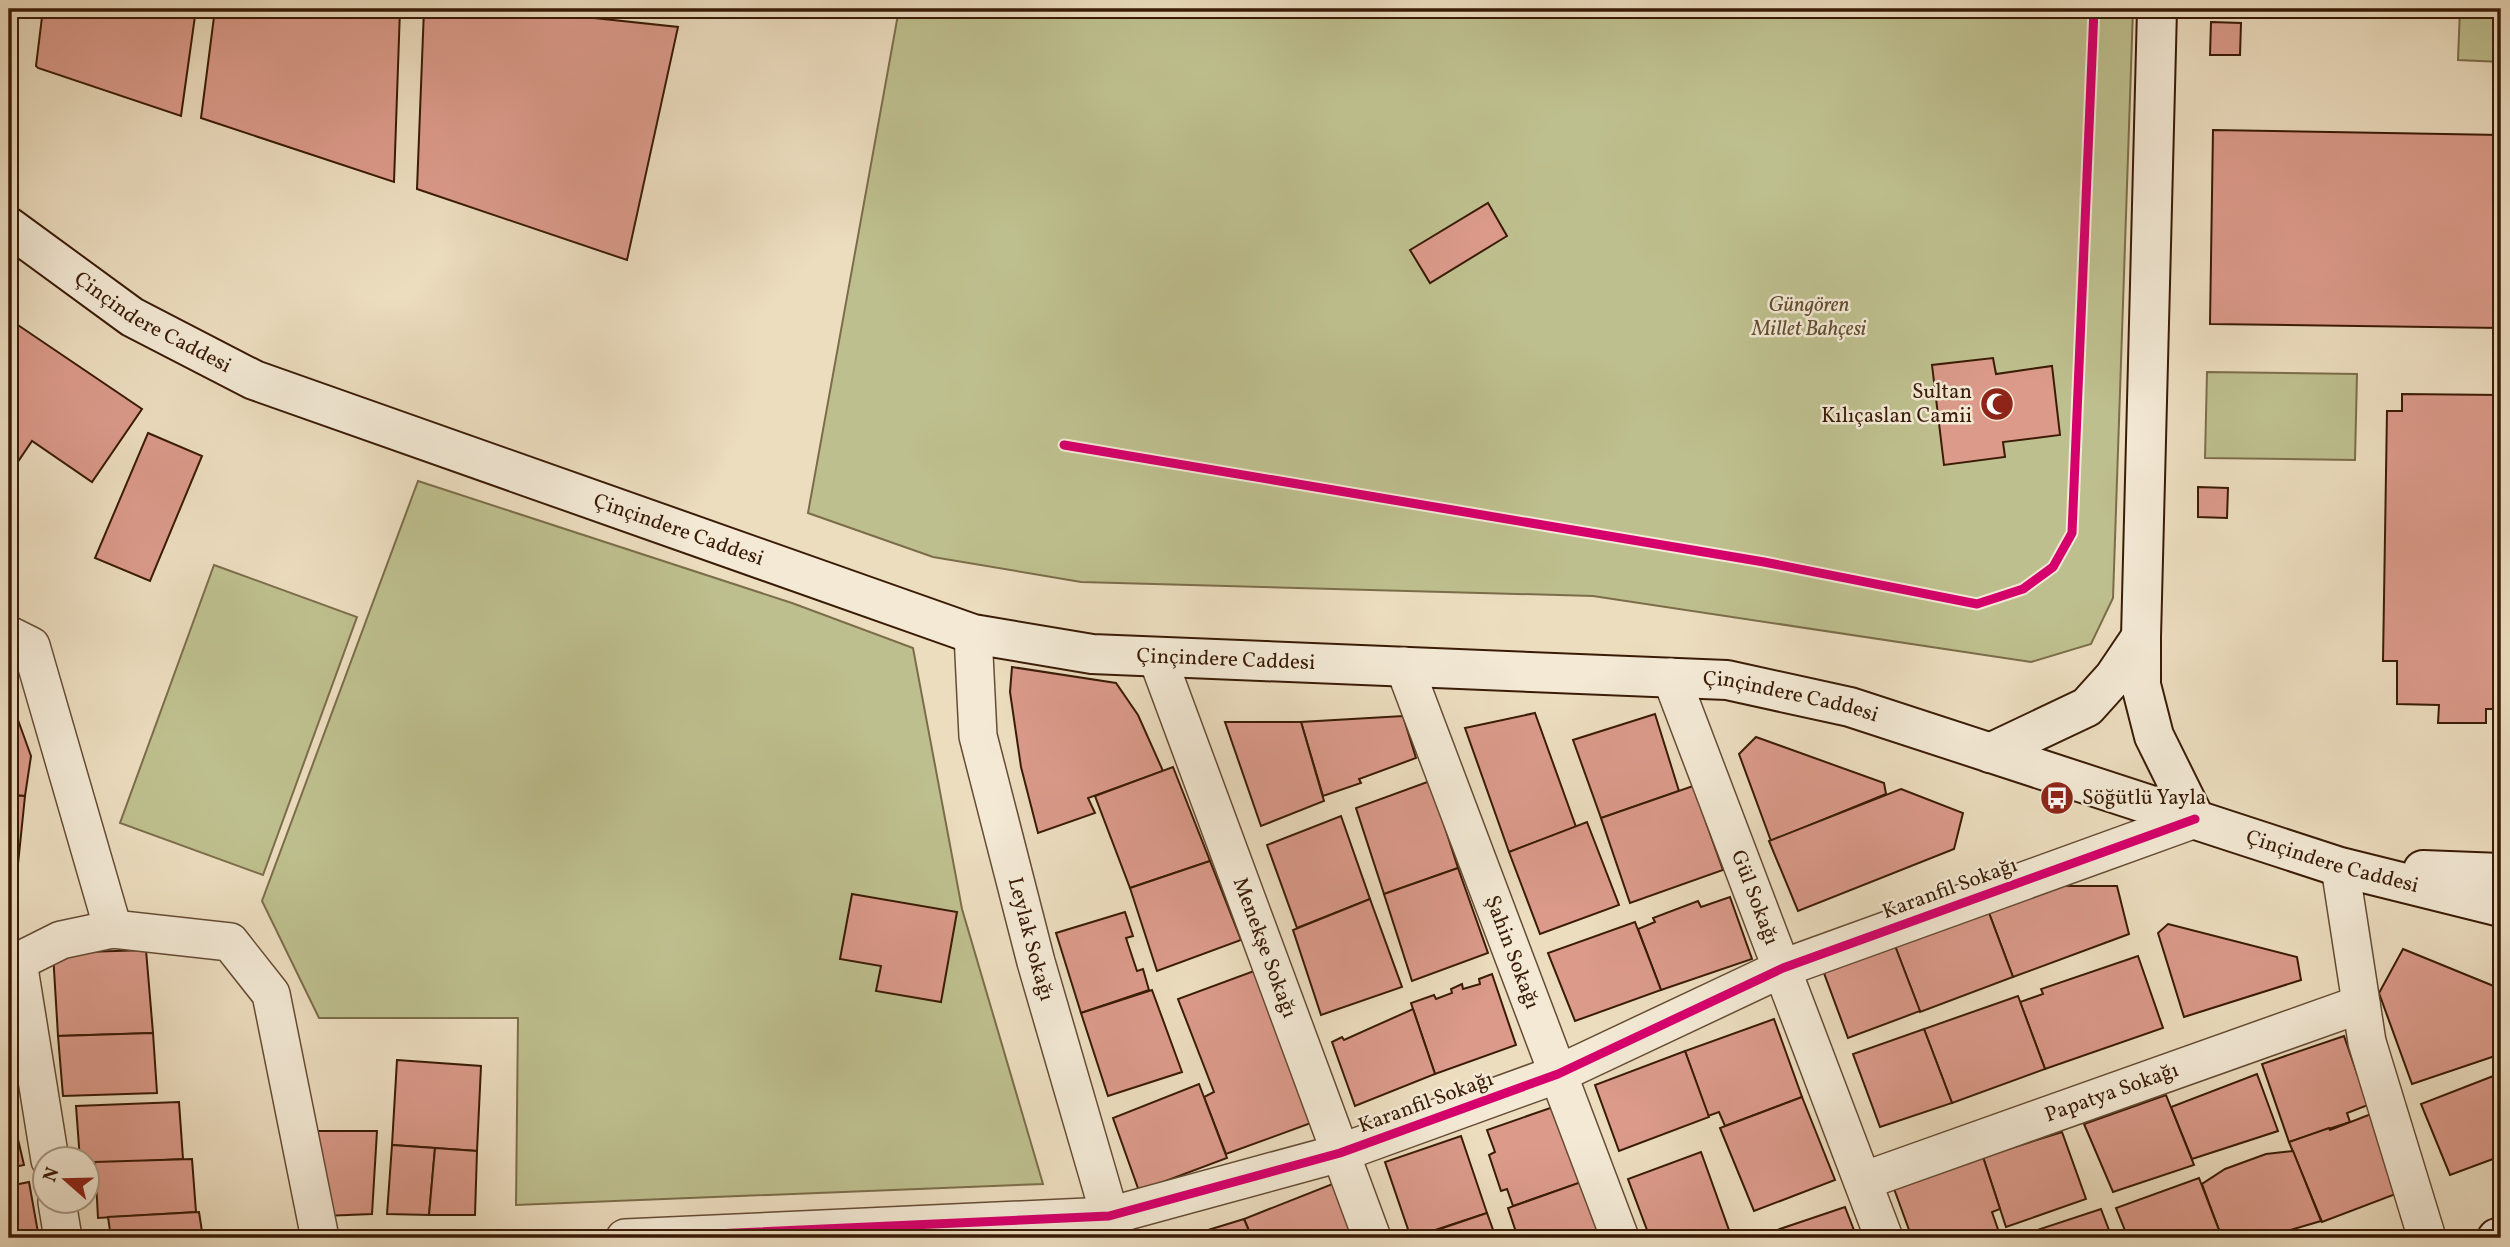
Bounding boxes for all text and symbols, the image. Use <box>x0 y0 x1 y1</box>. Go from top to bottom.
street label: Çinçindere Caddesi <box>68 265 236 380</box>
park label: Güngören Millet Bahçesi <box>1751 291 1867 344</box>
place label: Sultan Kılıçaslan Camii <box>1821 378 1972 431</box>
mosque icon: Sultan Kılıçaslan Camii <box>1978 385 2016 423</box>
street label: Çinçindere Caddesi <box>589 487 768 573</box>
street label: Çinçindere Caddesi <box>1136 641 1316 678</box>
street label: Çinçindere Caddesi <box>1703 665 1882 730</box>
bus stop icon: Söğütlü Yayla <box>2038 779 2076 817</box>
place label: Söğütlü Yayla <box>2082 784 2206 813</box>
street label: Çinçindere Caddesi <box>2242 823 2422 901</box>
street label: Gül Sokağı <box>1724 846 1786 949</box>
street label: Karanfil Sokağı <box>1878 851 2022 927</box>
street label: Menekşe Sokağı <box>1225 873 1304 1022</box>
street label: Leylak Sokağı <box>1000 874 1061 1004</box>
street label: Şahin Sokağı <box>1477 891 1547 1013</box>
street label: Papatya Sokağı <box>2041 1056 2182 1130</box>
street label: Karanfil Sokağı <box>1354 1065 1498 1141</box>
north arrow <box>32 1146 102 1216</box>
text: N <box>37 1164 67 1186</box>

